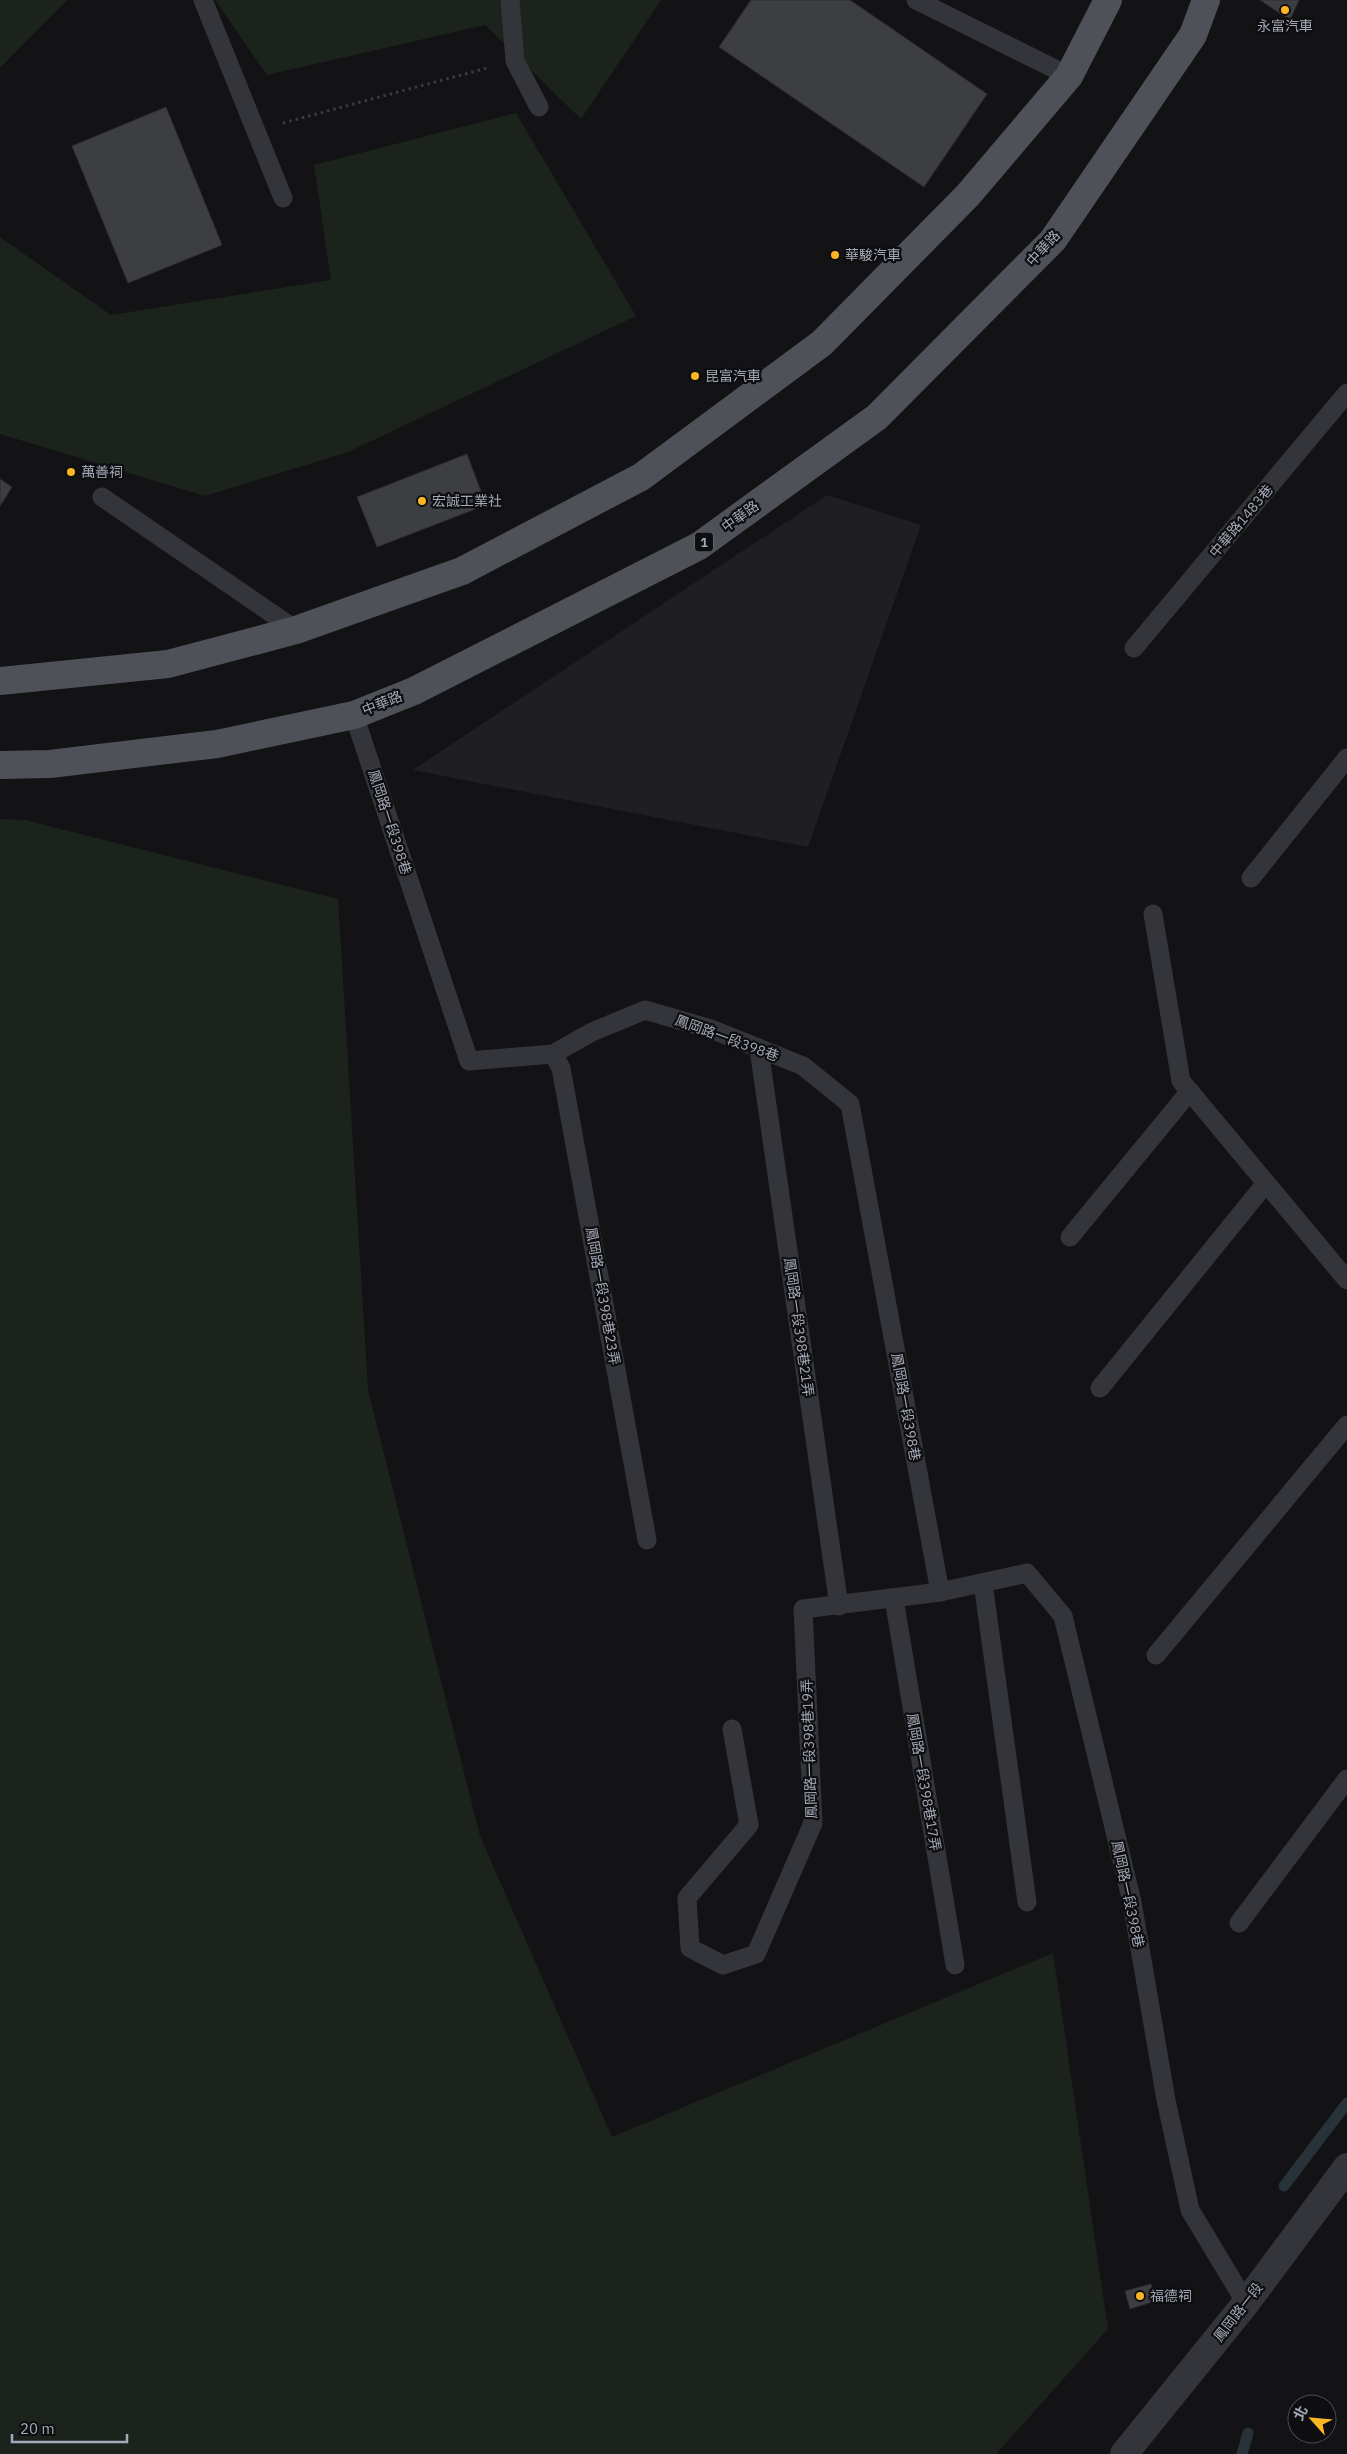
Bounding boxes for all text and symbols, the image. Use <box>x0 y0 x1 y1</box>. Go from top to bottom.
marker: 永富汽車 <box>1279 4 1291 16</box>
place label: 永富汽車 <box>1257 17 1313 35</box>
street label: 中華路 <box>1022 226 1064 270</box>
place label: 華駿汽車 <box>845 246 901 264</box>
marker: 華駿汽車 <box>829 249 841 261</box>
place label: 昆富汽車 <box>705 367 761 385</box>
marker: 昆富汽車 <box>689 370 701 382</box>
place label: 萬善祠 <box>81 463 123 481</box>
marker: 萬善祠 <box>65 466 77 478</box>
street label: 中華路1483巷 <box>1205 481 1277 561</box>
place label: 宏誠工業社 <box>432 492 502 510</box>
marker: 宏誠工業社 <box>416 495 428 507</box>
street label: 中華路 <box>718 496 762 536</box>
road number: 1 <box>695 532 713 552</box>
street label: 中華路 <box>359 687 405 719</box>
street label: 鳳岡路一段398巷 <box>365 767 415 877</box>
street label: 鳳岡路一段398巷 <box>673 1011 781 1065</box>
street label: 鳳岡路一段398巷23弄 <box>582 1226 624 1366</box>
street label: 鳳岡路一段398巷21弄 <box>780 1256 818 1398</box>
street label: 鳳岡路一段398巷 <box>888 1352 924 1462</box>
street label: 鳳岡路一段398巷19弄 <box>798 1679 820 1819</box>
street label: 鳳岡路一段398巷17弄 <box>903 1712 945 1852</box>
street label: 鳳岡路一段398巷 <box>1108 1839 1148 1949</box>
street label: 鳳岡路一段 <box>1209 2279 1267 2345</box>
place label: 福德祠 <box>1150 2287 1192 2305</box>
marker: 福德祠 <box>1134 2290 1146 2302</box>
north arrow <box>1287 2394 1337 2444</box>
text: 北 <box>1289 2403 1312 2423</box>
scale bar <box>12 2412 128 2444</box>
text: 20 m <box>20 2419 55 2438</box>

